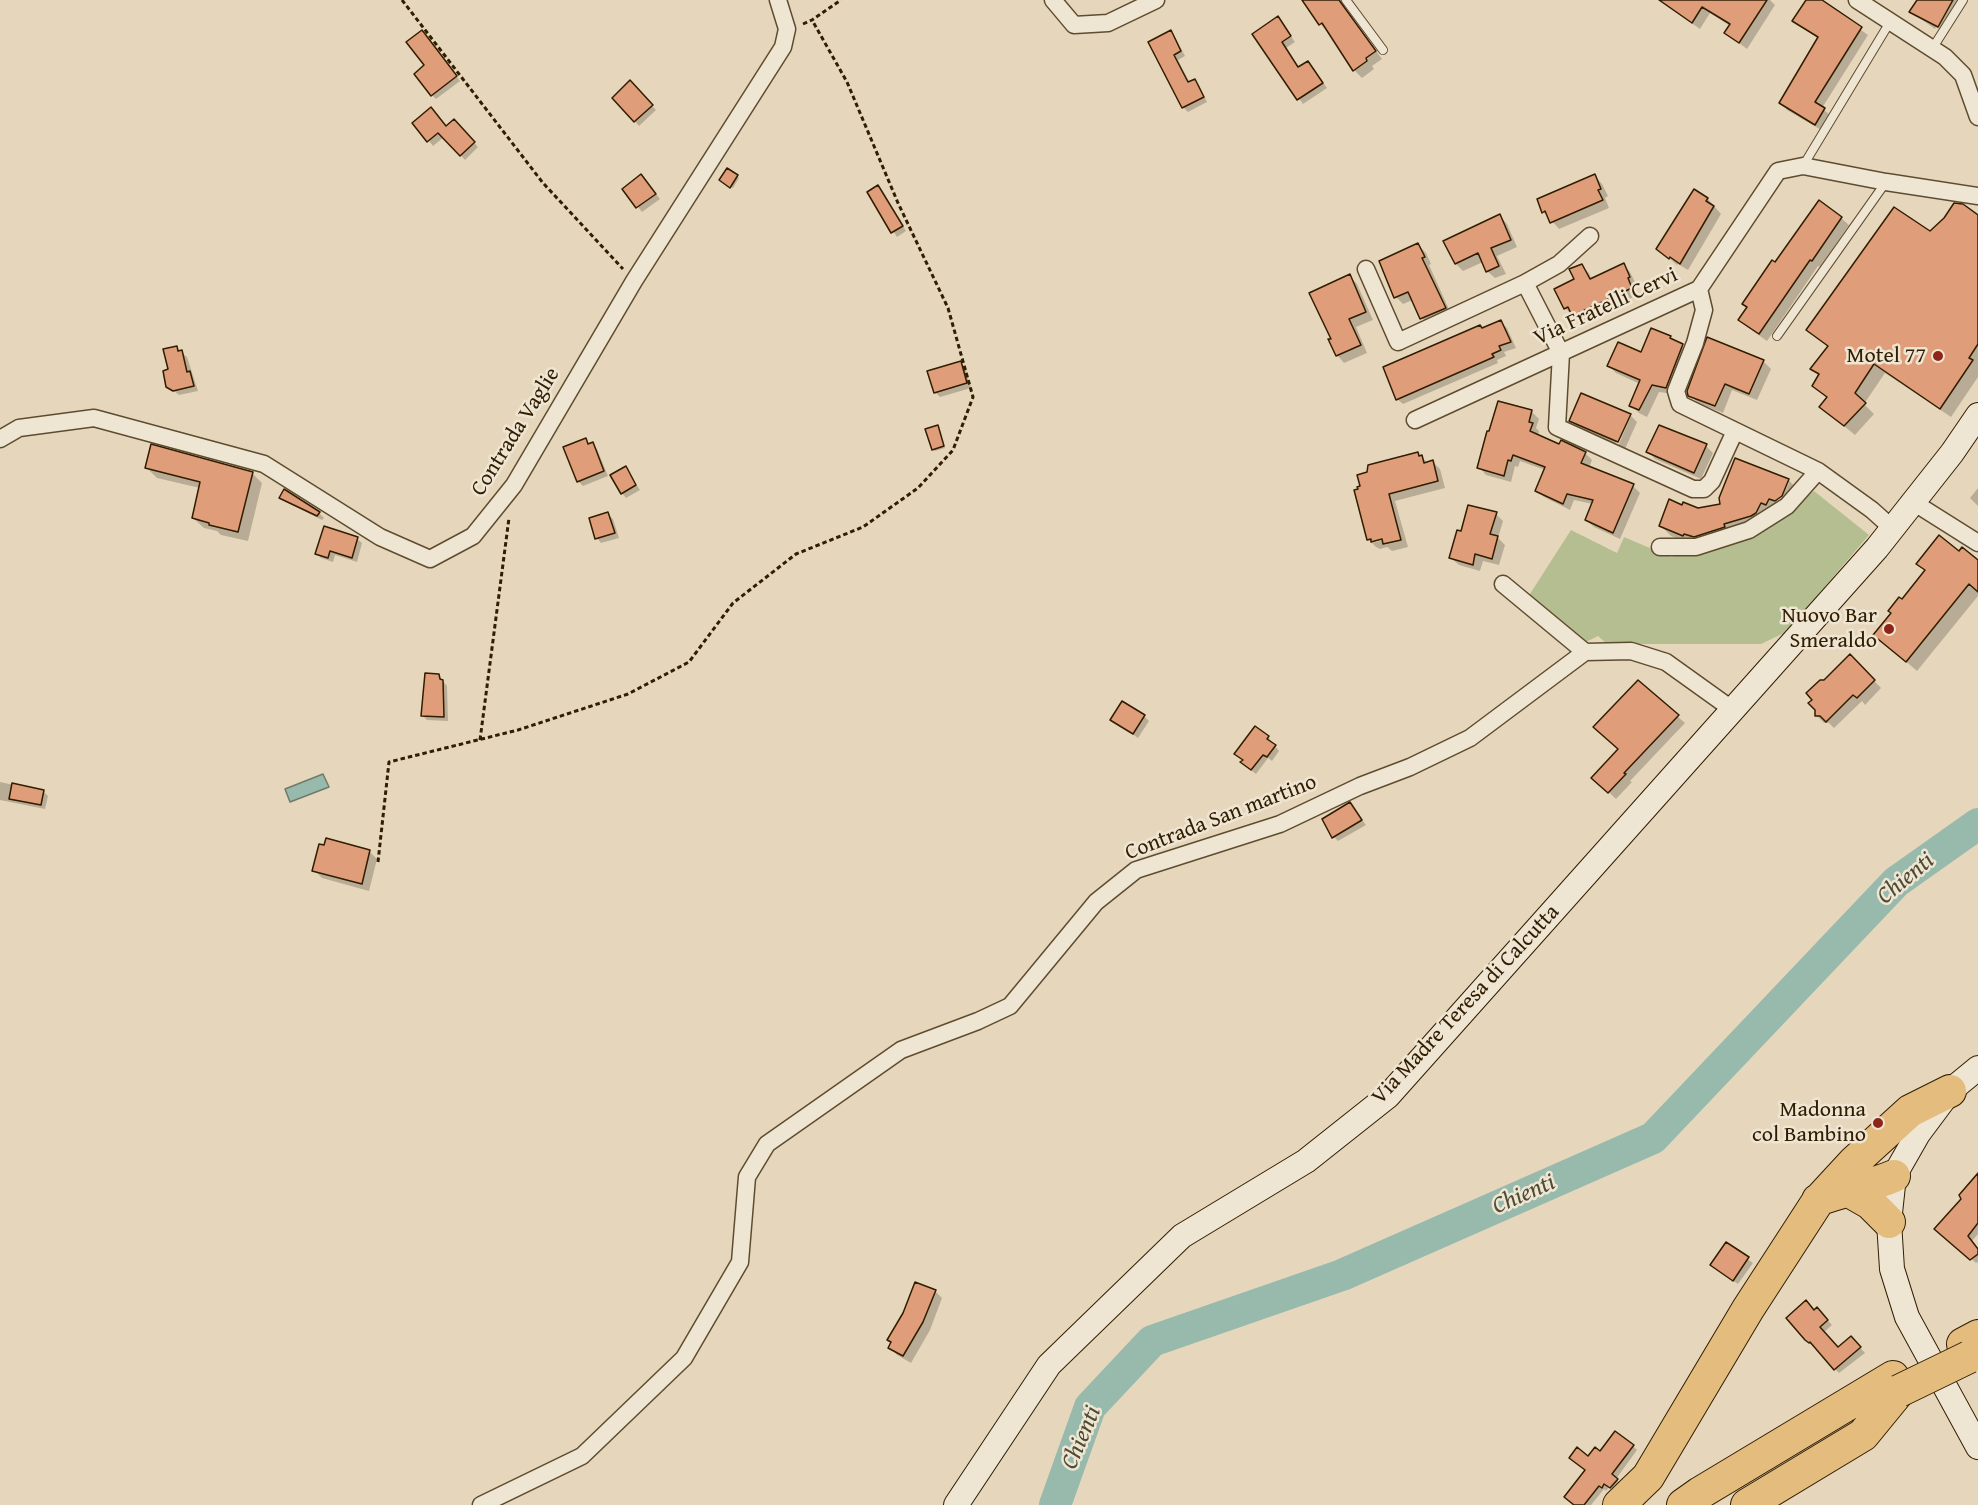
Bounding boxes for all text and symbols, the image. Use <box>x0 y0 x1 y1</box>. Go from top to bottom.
street label: Via Fratelli Cervi <box>1530 262 1682 352</box>
place label: Motel 77 <box>1846 343 1926 369</box>
marker: Motel 77 <box>1931 349 1945 363</box>
street label: Contrada Vaglie <box>466 363 566 501</box>
place label: Nuovo Bar Smeraldo <box>1781 603 1877 654</box>
marker: Nuovo Bar Smeraldo <box>1882 622 1896 636</box>
street label: Contrada San martino <box>1122 769 1320 867</box>
water label: Chienti <box>1872 847 1940 911</box>
street label: Via Madre Teresa di Calcutta <box>1366 900 1566 1110</box>
place label: Madonna col Bambino <box>1752 1097 1866 1148</box>
marker: Madonna col Bambino <box>1871 1116 1885 1130</box>
water label: Chienti <box>1488 1168 1560 1222</box>
water label: Chienti <box>1056 1402 1108 1474</box>

